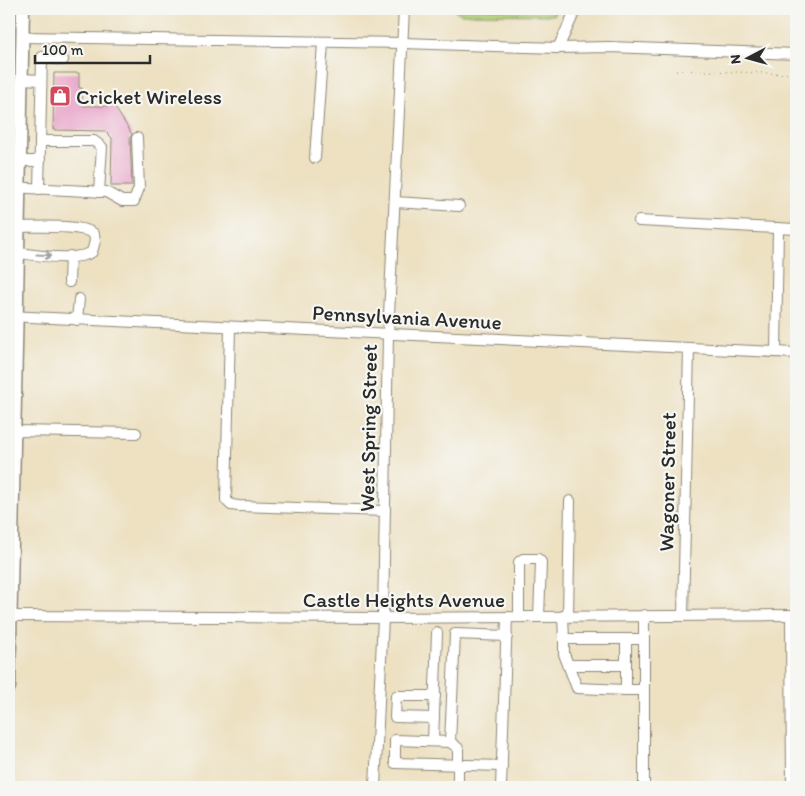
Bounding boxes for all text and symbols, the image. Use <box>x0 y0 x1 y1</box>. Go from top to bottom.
scale bar <box>35 32 150 64</box>
north arrow <box>722 32 772 82</box>
text: 100 m <box>42 41 84 59</box>
text: N <box>727 54 745 65</box>
shop icon: Cricket Wireless <box>48 84 72 108</box>
place label: Cricket Wireless <box>76 84 222 109</box>
one-way arrow <box>36 250 52 259</box>
street label: Pennsylvania Avenue <box>312 300 502 334</box>
street label: West Spring Street <box>354 344 382 512</box>
street label: Wagoner Street <box>653 412 681 552</box>
street label: Castle Heights Avenue <box>303 587 505 612</box>

